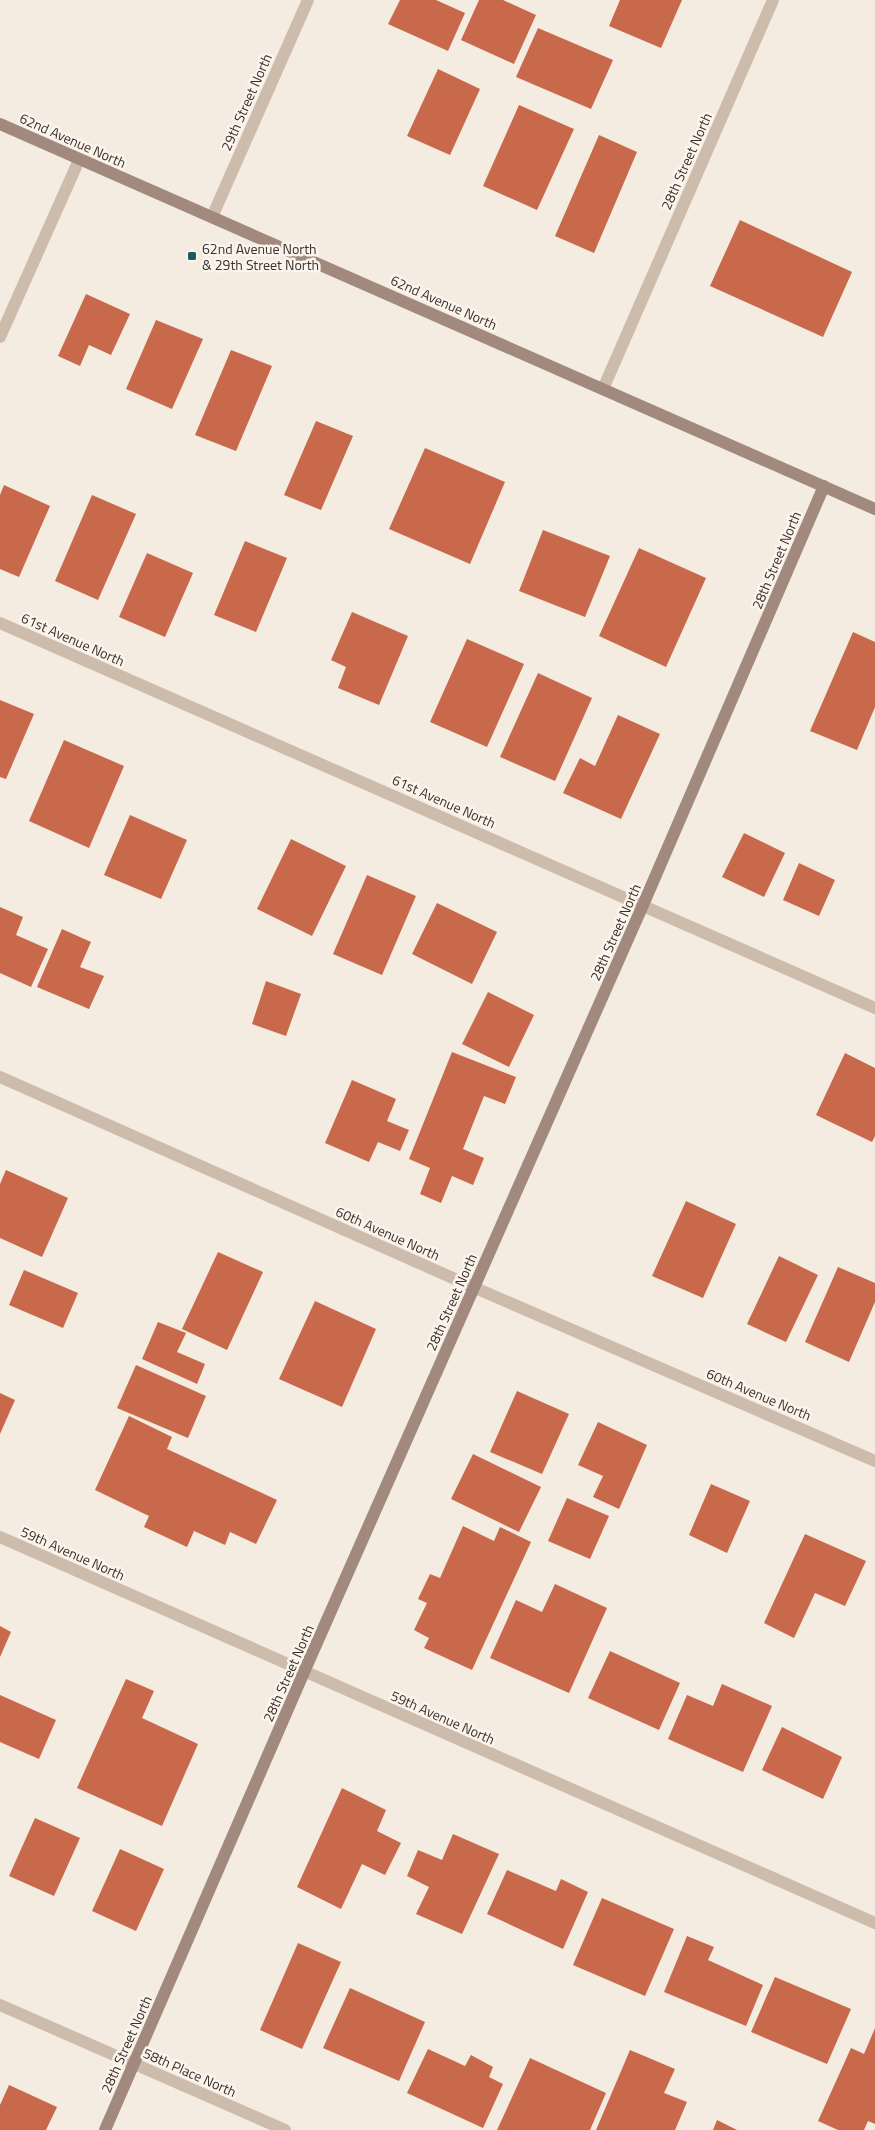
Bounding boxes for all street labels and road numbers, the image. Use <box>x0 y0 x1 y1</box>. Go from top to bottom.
street label: 29th Street North <box>215 50 277 154</box>
street label: 62nd Avenue North <box>16 107 130 173</box>
street label: 28th Street North <box>655 109 717 213</box>
street label: 62nd Avenue North <box>387 269 501 335</box>
street label: 28th Street North <box>746 508 806 612</box>
street label: 61st Avenue North <box>18 607 128 671</box>
street label: 61st Avenue North <box>389 769 499 833</box>
street label: 28th Street North <box>584 880 646 984</box>
street label: 60th Avenue North <box>333 1201 443 1265</box>
street label: 28th Street North <box>420 1250 482 1354</box>
street label: 60th Avenue North <box>703 1362 815 1426</box>
street label: 59th Avenue North <box>18 1521 128 1585</box>
street label: 28th Street North <box>257 1621 319 1725</box>
street label: 59th Avenue North <box>388 1685 498 1749</box>
street label: 28th Street North <box>95 1992 157 2096</box>
street label: 58th Place North <box>140 2042 240 2102</box>

